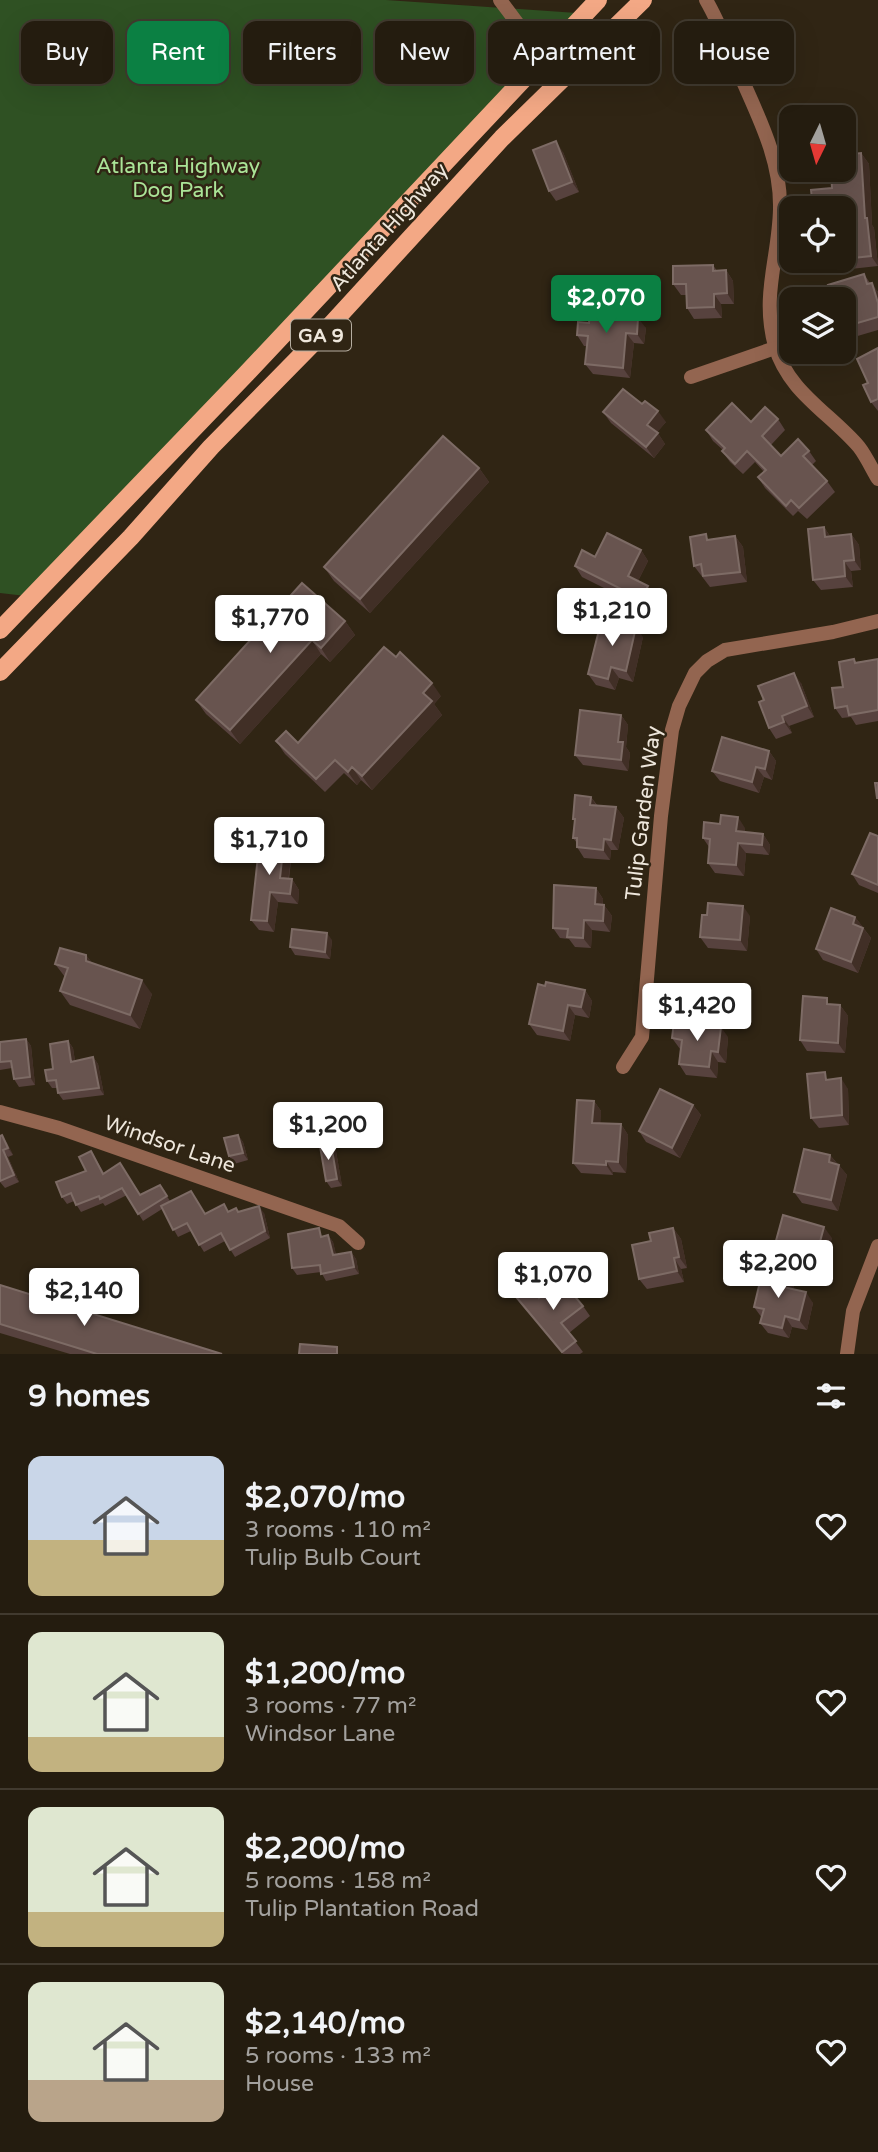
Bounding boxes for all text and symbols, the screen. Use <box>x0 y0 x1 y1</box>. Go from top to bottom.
chip: Buy <box>21 21 113 84</box>
chip: Rent <box>127 21 229 84</box>
chip: Filters <box>243 21 361 84</box>
chip: New <box>375 21 474 84</box>
chip: Apartment <box>488 21 660 84</box>
chip: House <box>674 21 794 84</box>
north arrow <box>779 105 856 182</box>
map controls <box>779 105 856 364</box>
park label: Atlanta Highway Dog Park <box>96 154 260 203</box>
street label: Atlanta Highway <box>325 158 454 297</box>
button: locate <box>779 196 856 273</box>
pin: $2,070 <box>549 276 663 335</box>
text: $2,070 <box>567 284 645 312</box>
button: layers <box>779 287 856 364</box>
road number: GA 9 <box>291 320 351 350</box>
pin: $1,210 <box>555 588 669 648</box>
pin: $1,770 <box>213 596 327 655</box>
text: $1,210 <box>573 597 651 625</box>
text: $1,770 <box>231 604 309 632</box>
street label: Tulip Garden Way <box>620 724 667 902</box>
pin: $1,710 <box>212 818 326 877</box>
text: $1,710 <box>230 826 308 854</box>
pin: $1,420 <box>640 984 754 1043</box>
text: $1,420 <box>658 992 736 1020</box>
pin: $1,200 <box>271 1102 385 1162</box>
street label: Windsor Lane <box>101 1110 239 1179</box>
text: $1,200 <box>289 1111 367 1139</box>
pin: $2,200 <box>721 1240 835 1300</box>
text: $2,200 <box>739 1249 817 1277</box>
pin: $1,070 <box>496 1252 610 1312</box>
text: $1,070 <box>514 1261 592 1289</box>
pin: $2,140 <box>27 1268 141 1328</box>
text: $2,140 <box>45 1277 123 1305</box>
icon: filters <box>812 1377 850 1415</box>
text: 9 homes <box>28 1378 150 1415</box>
text: $2,070/mo <box>245 1479 405 1516</box>
icon: home <box>84 1484 168 1568</box>
icon: heart <box>812 1507 850 1545</box>
text: 3 rooms · 110 m² <box>245 1516 431 1544</box>
text: Tulip Bulb Court <box>245 1544 421 1572</box>
text: $1,200/mo <box>245 1655 405 1692</box>
icon: home <box>84 1660 168 1744</box>
icon: heart <box>812 1683 850 1721</box>
text: 3 rooms · 77 m² <box>245 1692 416 1720</box>
text: Windsor Lane <box>245 1720 395 1748</box>
text: $2,200/mo <box>245 1830 405 1867</box>
icon: home <box>84 1835 168 1919</box>
icon: heart <box>812 1858 850 1896</box>
text: 5 rooms · 158 m² <box>245 1867 431 1895</box>
text: Tulip Plantation Road <box>245 1895 479 1923</box>
text: $2,140/mo <box>245 2005 405 2042</box>
icon: home <box>84 2010 168 2094</box>
icon: heart <box>812 2033 850 2071</box>
text: 5 rooms · 133 m² <box>245 2042 431 2070</box>
text: House <box>245 2070 314 2098</box>

